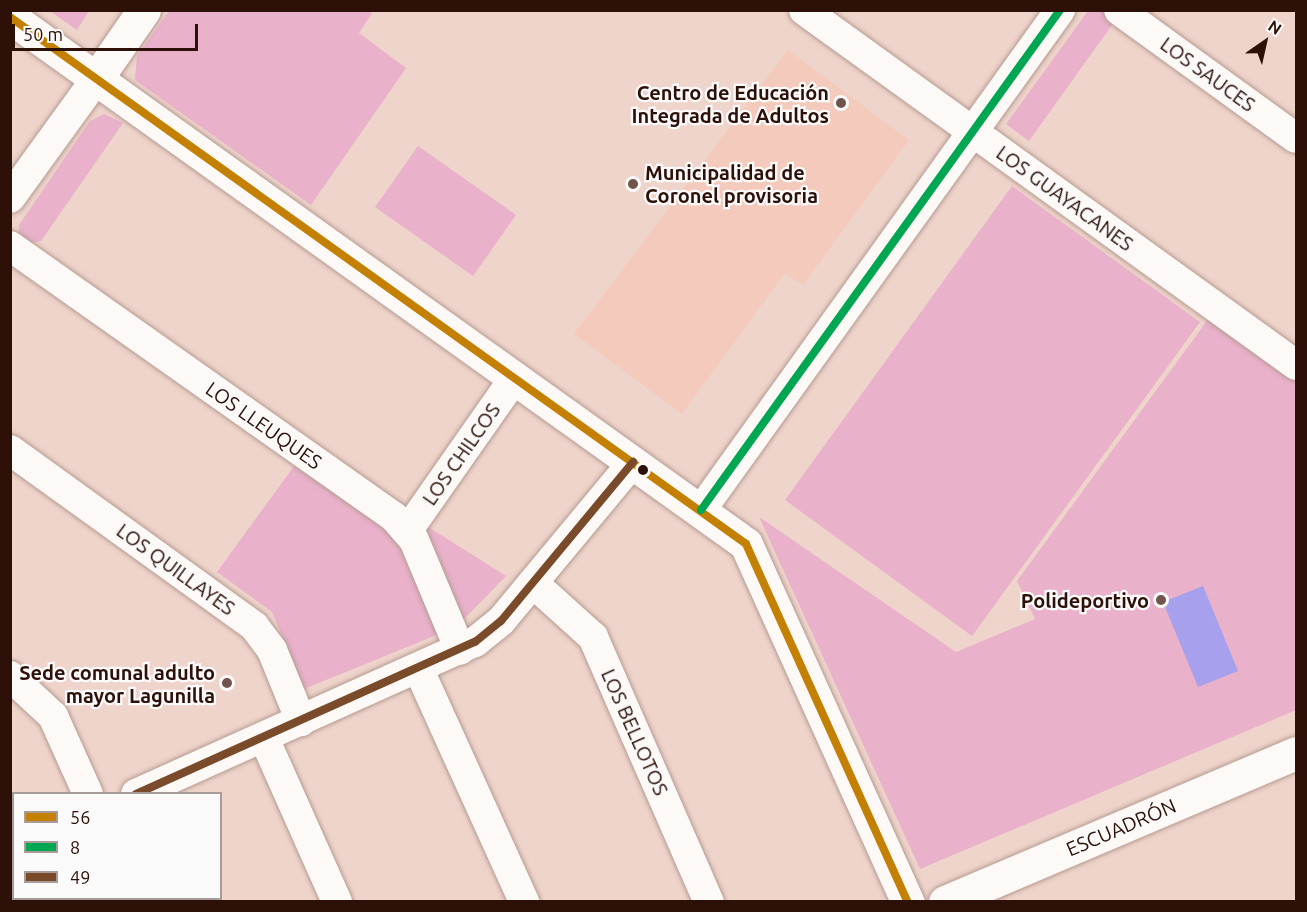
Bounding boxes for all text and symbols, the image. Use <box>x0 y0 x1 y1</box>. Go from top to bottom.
scale bar <box>15 12 201 50</box>
north arrow <box>1235 12 1295 72</box>
text: N <box>1265 16 1285 38</box>
text: 50 m <box>23 24 63 44</box>
street label: LOS SAUCES <box>1156 32 1260 116</box>
place label: Centro de Educación Integrada de Adultos <box>632 80 829 127</box>
marker: Centro de Educación Integrada de Adultos <box>834 96 848 110</box>
street label: LOS GUAYACANES <box>992 140 1138 256</box>
place label: Municipalidad de Coronel provisoria <box>645 160 818 207</box>
marker: Municipalidad de Coronel provisoria <box>626 177 640 191</box>
street label: LOS LLEUQUES <box>201 376 327 474</box>
street label: LOS CHILCOS <box>417 398 505 510</box>
unlabelled marker <box>637 464 649 476</box>
street label: LOS QUILLAYES <box>112 518 240 620</box>
place label: Polideportivo <box>1021 588 1149 612</box>
marker: Polideportivo <box>1154 593 1168 607</box>
place label: Sede comunal adulto mayor Lagunilla <box>19 660 215 707</box>
street label: LOS BELLOTOS <box>596 665 674 799</box>
marker: Sede comunal adulto mayor Lagunilla <box>220 676 234 690</box>
legend <box>12 792 222 900</box>
street label: ESCUADRÓN <box>1062 793 1180 861</box>
text: 56 <box>70 807 90 827</box>
text: 8 <box>70 837 80 857</box>
text: 49 <box>70 867 90 887</box>

